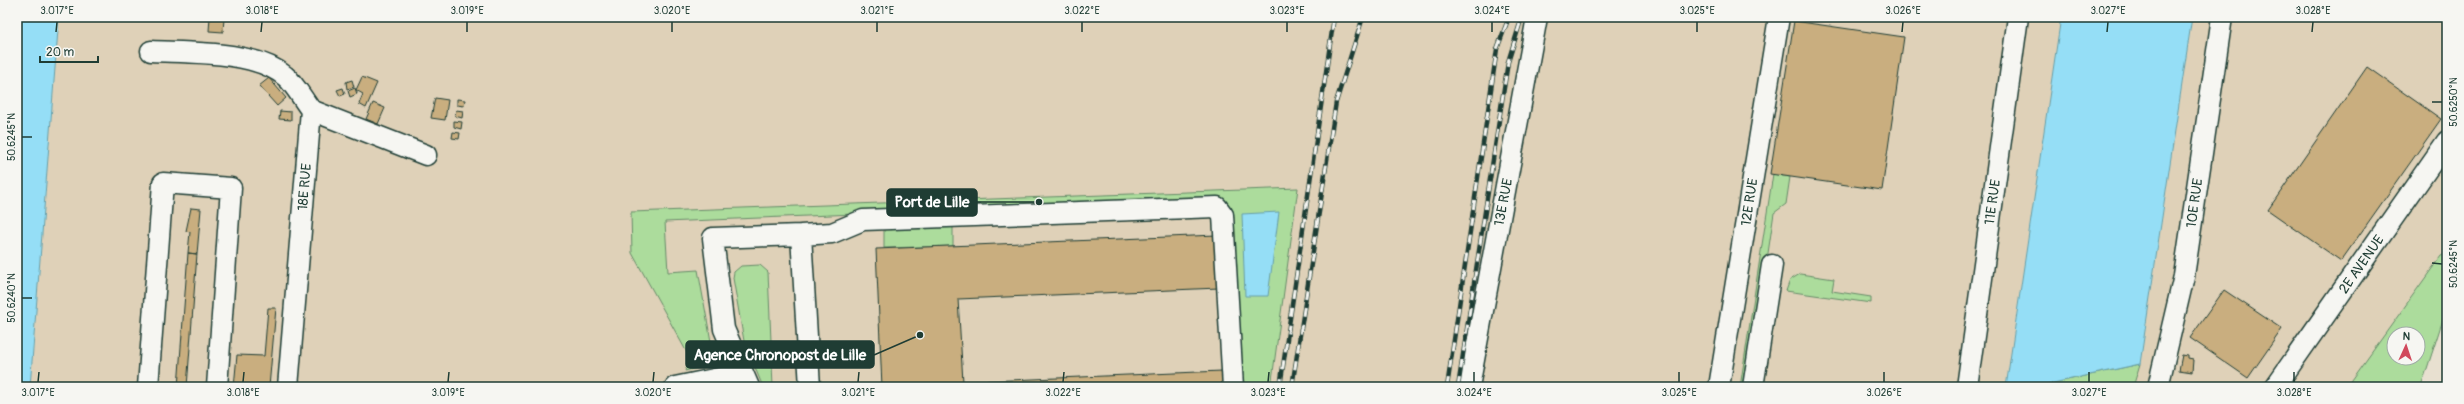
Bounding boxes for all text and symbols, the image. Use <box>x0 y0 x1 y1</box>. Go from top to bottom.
text: 3.017°E <box>40 5 74 17</box>
text: 3.018°E <box>245 5 279 17</box>
text: 3.019°E <box>450 5 484 17</box>
text: 3.020°E <box>654 5 690 17</box>
text: 3.021°E <box>860 5 894 17</box>
text: 3.022°E <box>1064 5 1100 17</box>
text: 3.023°E <box>1269 5 1305 17</box>
text: 3.024°E <box>1474 5 1510 17</box>
text: 3.025°E <box>1679 5 1715 17</box>
text: 3.026°E <box>1885 5 1921 17</box>
text: 3.027°E <box>2090 5 2126 17</box>
text: 3.028°E <box>2296 5 2330 17</box>
scale bar <box>40 38 98 64</box>
text: 20 m <box>46 45 75 60</box>
text: 50.6250°N <box>2448 77 2460 127</box>
text: 50.6245°N <box>6 113 18 161</box>
street label: 18E RUE <box>294 163 315 211</box>
street label: 13E RUE <box>1491 177 1516 227</box>
street label: 12E RUE <box>1737 177 1762 227</box>
street label: 10E RUE <box>2183 177 2206 229</box>
street label: 11E RUE <box>1981 178 2004 226</box>
callout: Port de Lille <box>887 189 977 216</box>
text: Port de Lille <box>895 193 970 212</box>
street label: 2E AVENUE <box>2335 232 2388 297</box>
text: 50.6245°N <box>2448 240 2460 288</box>
text: 50.6240°N <box>6 273 18 323</box>
north arrow <box>2386 326 2426 366</box>
text: N <box>2402 330 2411 343</box>
callout: Agence Chronopost de Lille <box>686 341 874 368</box>
text: Agence Chronopost de Lille <box>694 346 867 365</box>
text: 3.017°E <box>21 387 55 399</box>
text: 3.018°E <box>226 387 260 399</box>
text: 3.019°E <box>431 387 465 399</box>
text: 3.020°E <box>635 387 671 399</box>
text: 3.021°E <box>841 387 875 399</box>
text: 3.022°E <box>1045 387 1081 399</box>
text: 3.023°E <box>1250 387 1286 399</box>
text: 3.024°E <box>1456 387 1492 399</box>
text: 3.025°E <box>1661 387 1697 399</box>
text: 3.026°E <box>1866 387 1902 399</box>
text: 3.027°E <box>2071 387 2107 399</box>
text: 3.028°E <box>2277 387 2311 399</box>

